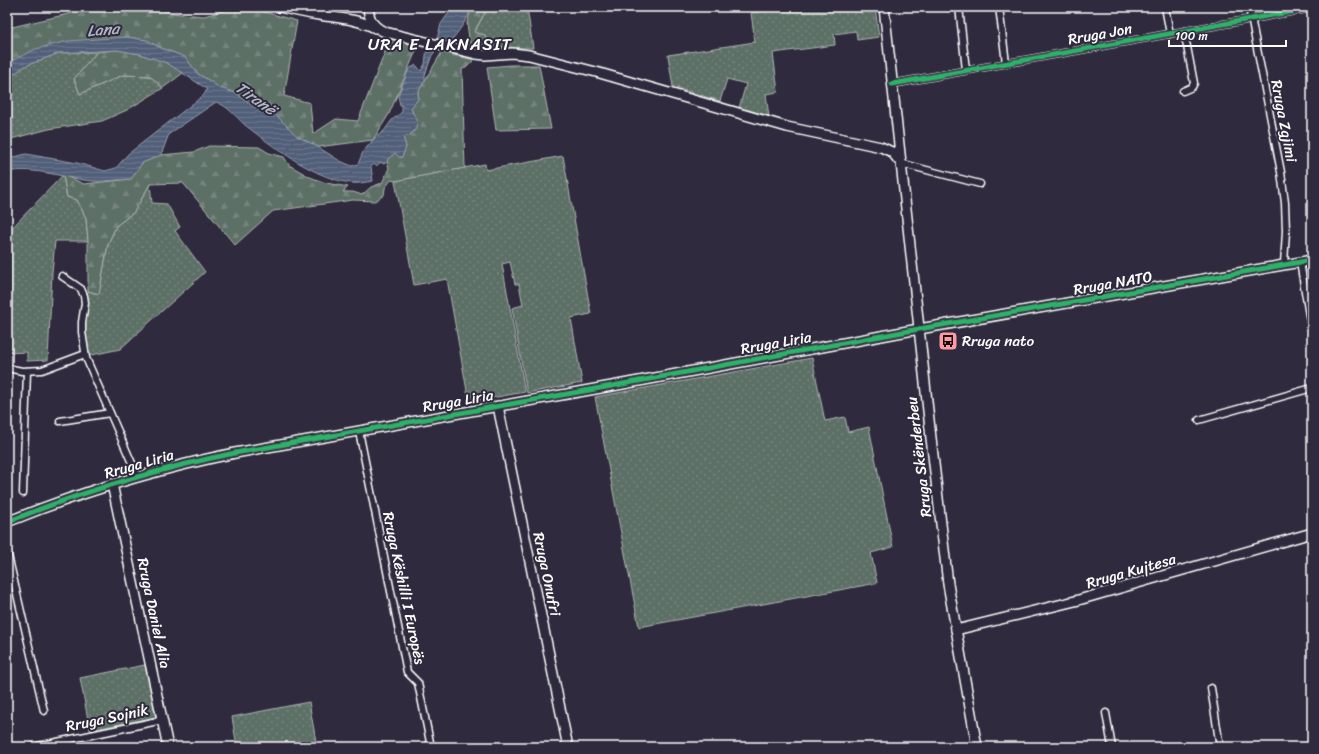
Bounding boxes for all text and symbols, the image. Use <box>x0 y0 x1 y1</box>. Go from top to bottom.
water label: Lana <box>86 13 122 45</box>
street label: Rruga Jon <box>1066 16 1134 52</box>
scale bar <box>1169 22 1286 48</box>
text: 100 m <box>1175 25 1208 47</box>
district label: URA E LAKNASIT <box>368 29 513 59</box>
water label: Tiranë <box>229 74 285 125</box>
street label: Rruga Zgjimi <box>1263 78 1305 165</box>
street label: Rruga NATO <box>1071 263 1155 303</box>
street label: Rruga Liria <box>739 324 814 362</box>
place label: Rruga nato <box>962 328 1035 354</box>
bus stop icon: Rruga nato <box>937 330 959 352</box>
street label: Rruga Liria <box>421 382 496 420</box>
street label: Rruga Skënderbeu <box>899 395 939 519</box>
street label: Rruga Liria <box>101 442 177 486</box>
street label: Rruga Këshilli I Europës <box>375 509 433 668</box>
street label: Rruga Onufri <box>525 530 569 619</box>
street label: Rruga Kujtesa <box>1083 546 1180 596</box>
street label: Rruga Daniel Alia <box>130 555 179 671</box>
street label: Rruga Sojnik <box>63 697 151 739</box>

